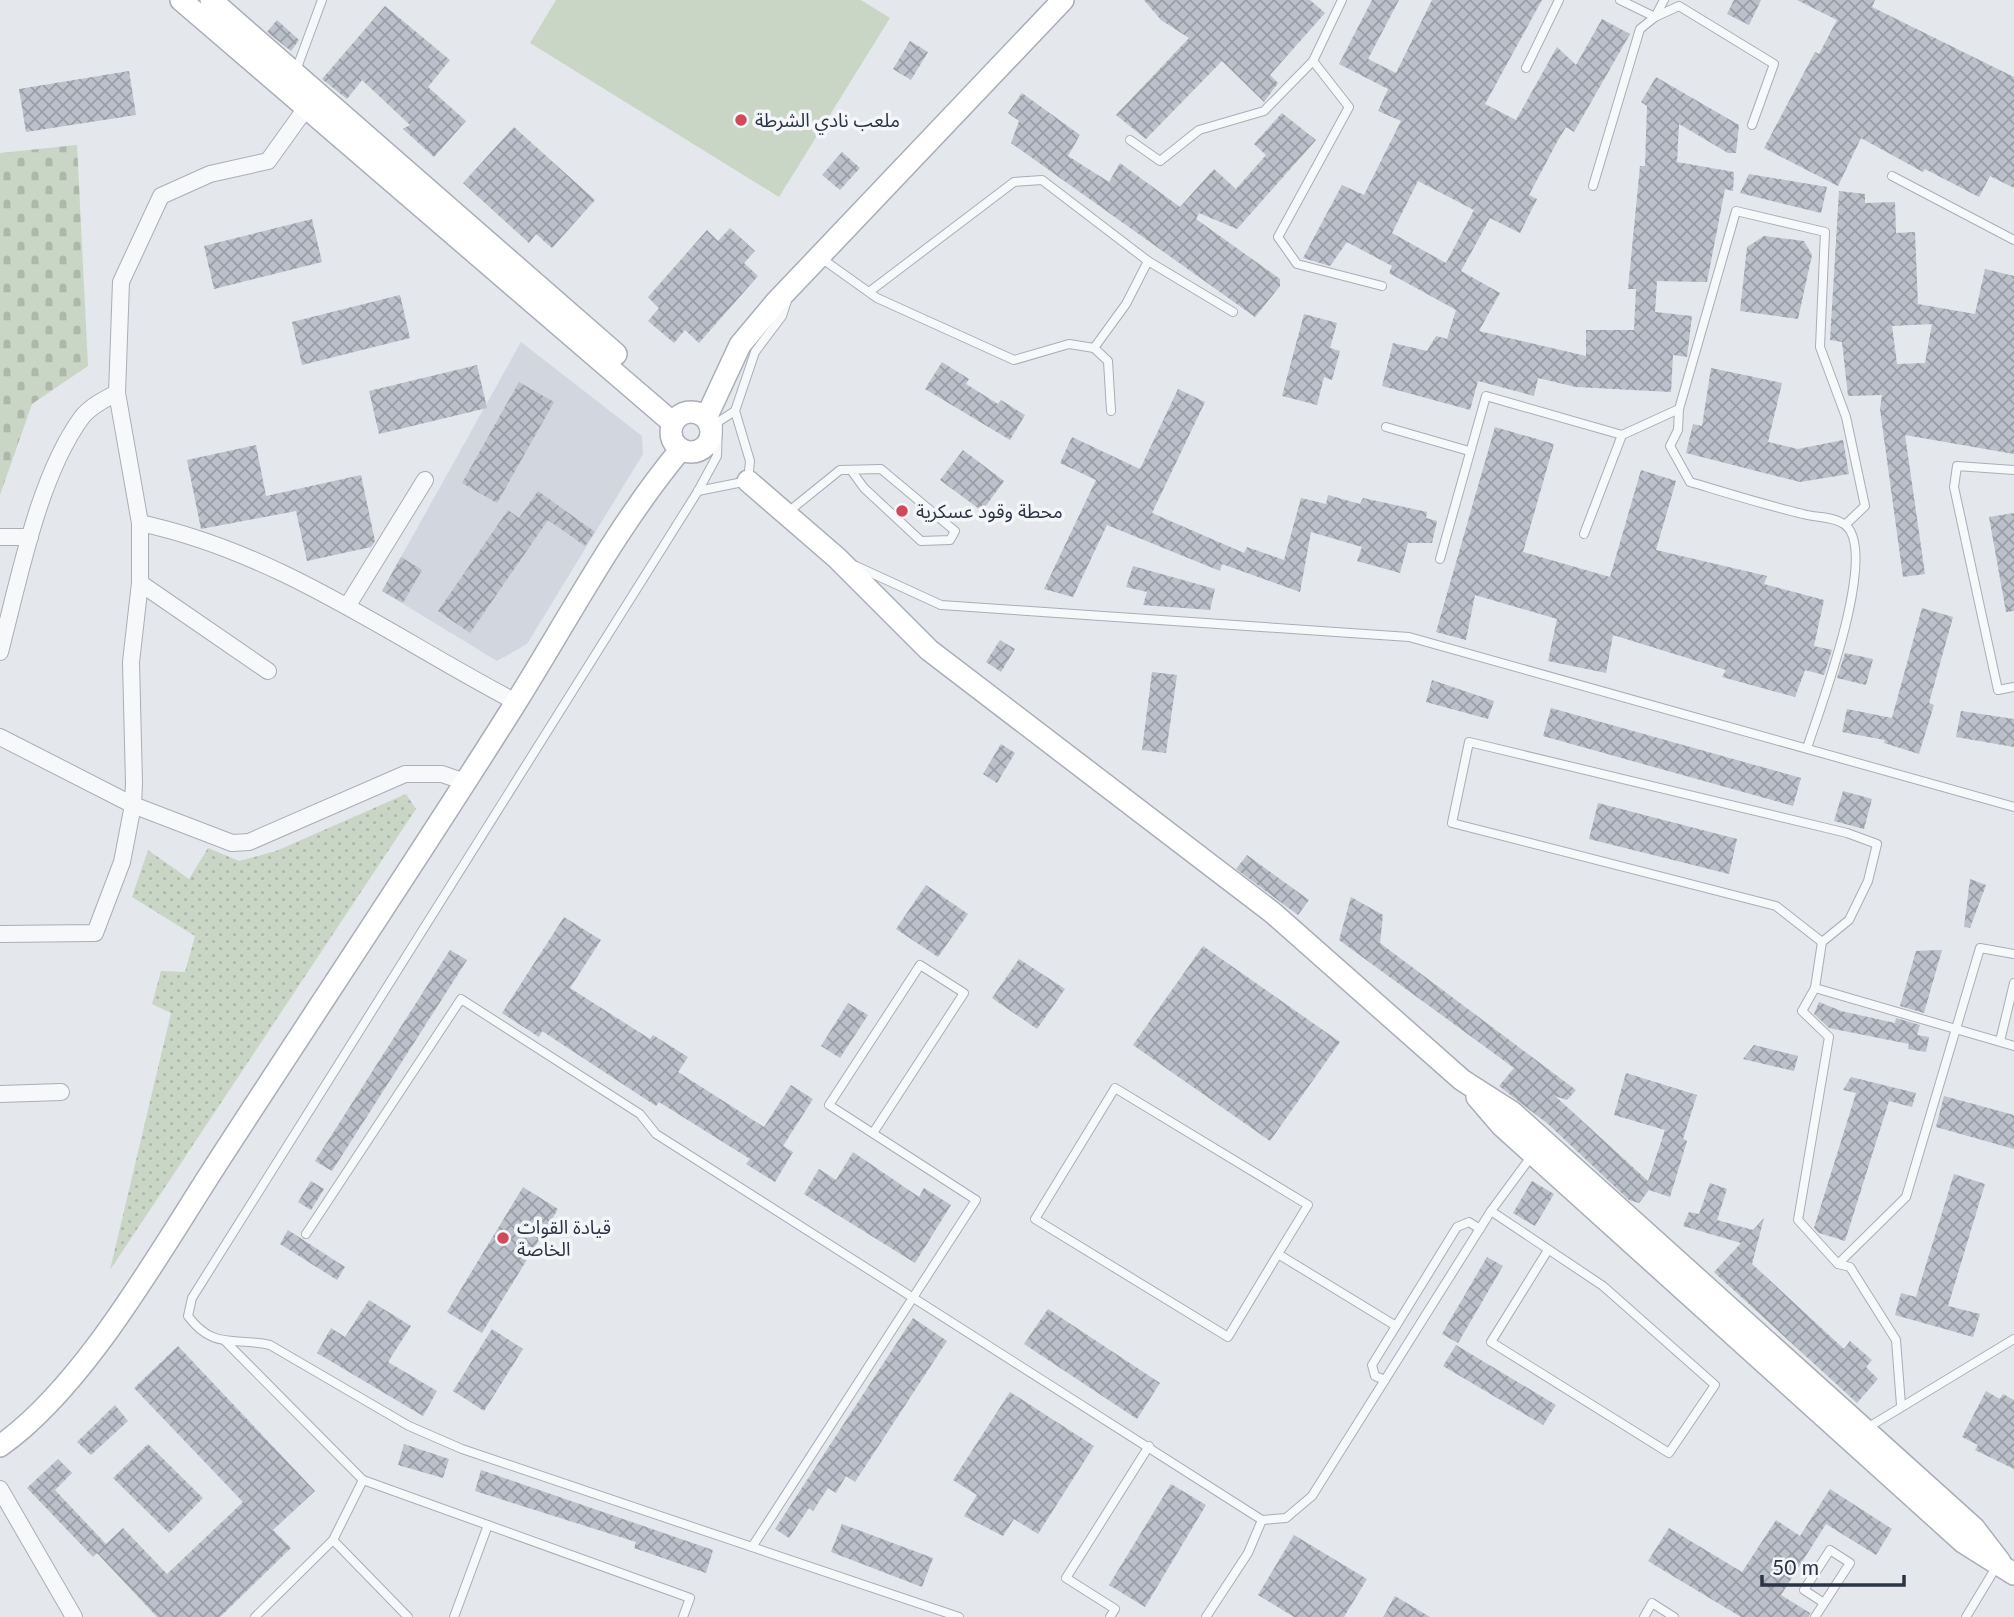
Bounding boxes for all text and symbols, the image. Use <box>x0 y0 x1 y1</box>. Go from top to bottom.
place label: ملعب نادي الشرطة <box>755 108 900 135</box>
marker: ملعب نادي الشرطة <box>733 112 749 128</box>
place label: محطة وقود عسكرية <box>916 499 1063 523</box>
marker: محطة وقود عسكرية <box>894 503 910 519</box>
place label: قيادة القوات الخاصة <box>517 1215 611 1260</box>
marker: قيادة القوات الخاصة <box>495 1230 511 1246</box>
scale bar <box>1762 1544 1904 1588</box>
text: 50 m <box>1772 1554 1819 1579</box>

